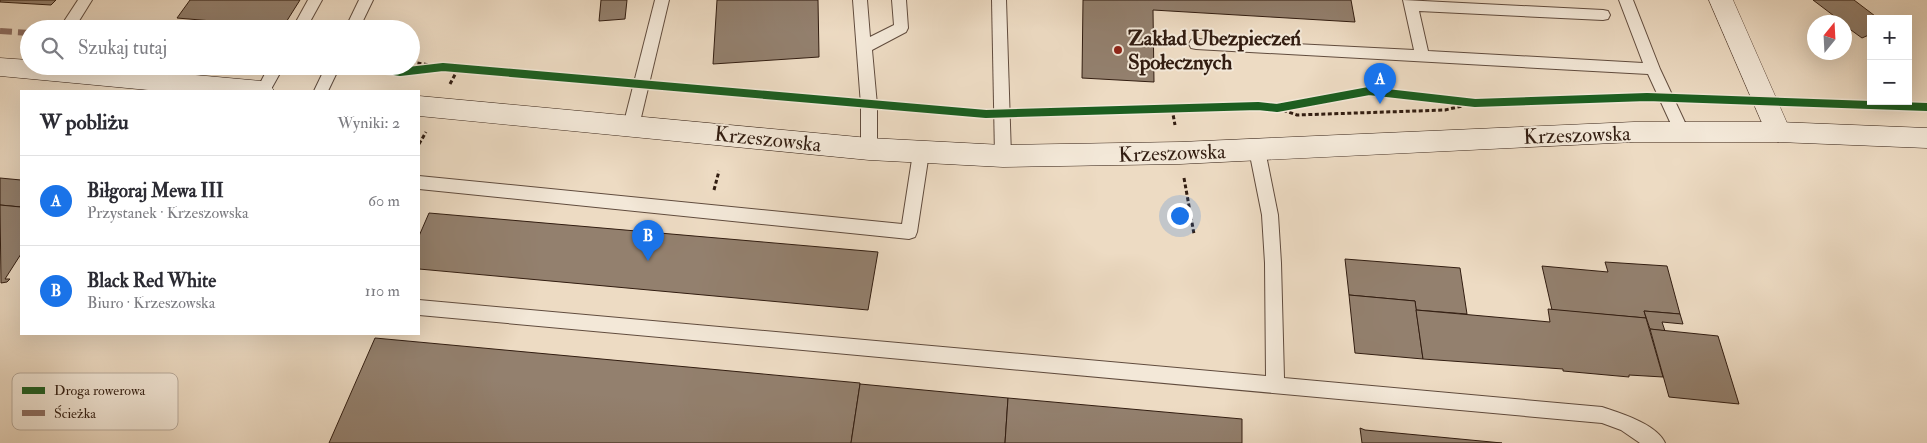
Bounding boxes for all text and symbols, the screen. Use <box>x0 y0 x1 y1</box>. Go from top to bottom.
north arrow <box>1807 15 1852 60</box>
map controls <box>1867 15 1912 105</box>
button: + <box>1867 15 1912 60</box>
search box <box>20 20 420 75</box>
place label: Zakład Ubezpieczeń Społecznych <box>1128 25 1301 76</box>
icon: search <box>38 34 66 62</box>
text: Szukaj tutaj <box>78 36 167 60</box>
marker: Zakład Ubezpieczeń Społecznych <box>1112 44 1124 56</box>
button: − <box>1867 60 1912 105</box>
pin: A <box>1364 63 1396 104</box>
text: W pobliżu <box>40 109 129 136</box>
text: Wyniki: 2 <box>338 113 400 133</box>
street label: Krzeszowska <box>713 120 823 159</box>
street label: Krzeszowska <box>1523 120 1632 151</box>
street label: Krzeszowska <box>1118 138 1227 169</box>
text: Biłgoraj Mewa III <box>87 179 224 203</box>
text: A <box>51 191 61 211</box>
text: 60 m <box>368 191 400 211</box>
text: Przystanek · Krzeszowska <box>87 203 249 223</box>
your location <box>1167 203 1193 229</box>
pin: B <box>632 220 664 261</box>
text: Black Red White <box>87 269 216 293</box>
text: B <box>51 281 61 301</box>
text: 110 m <box>365 281 400 301</box>
text: Biuro · Krzeszowska <box>87 293 215 313</box>
legend <box>12 373 178 430</box>
text: Droga rowerowa <box>54 382 146 399</box>
text: Ścieżka <box>54 405 96 422</box>

